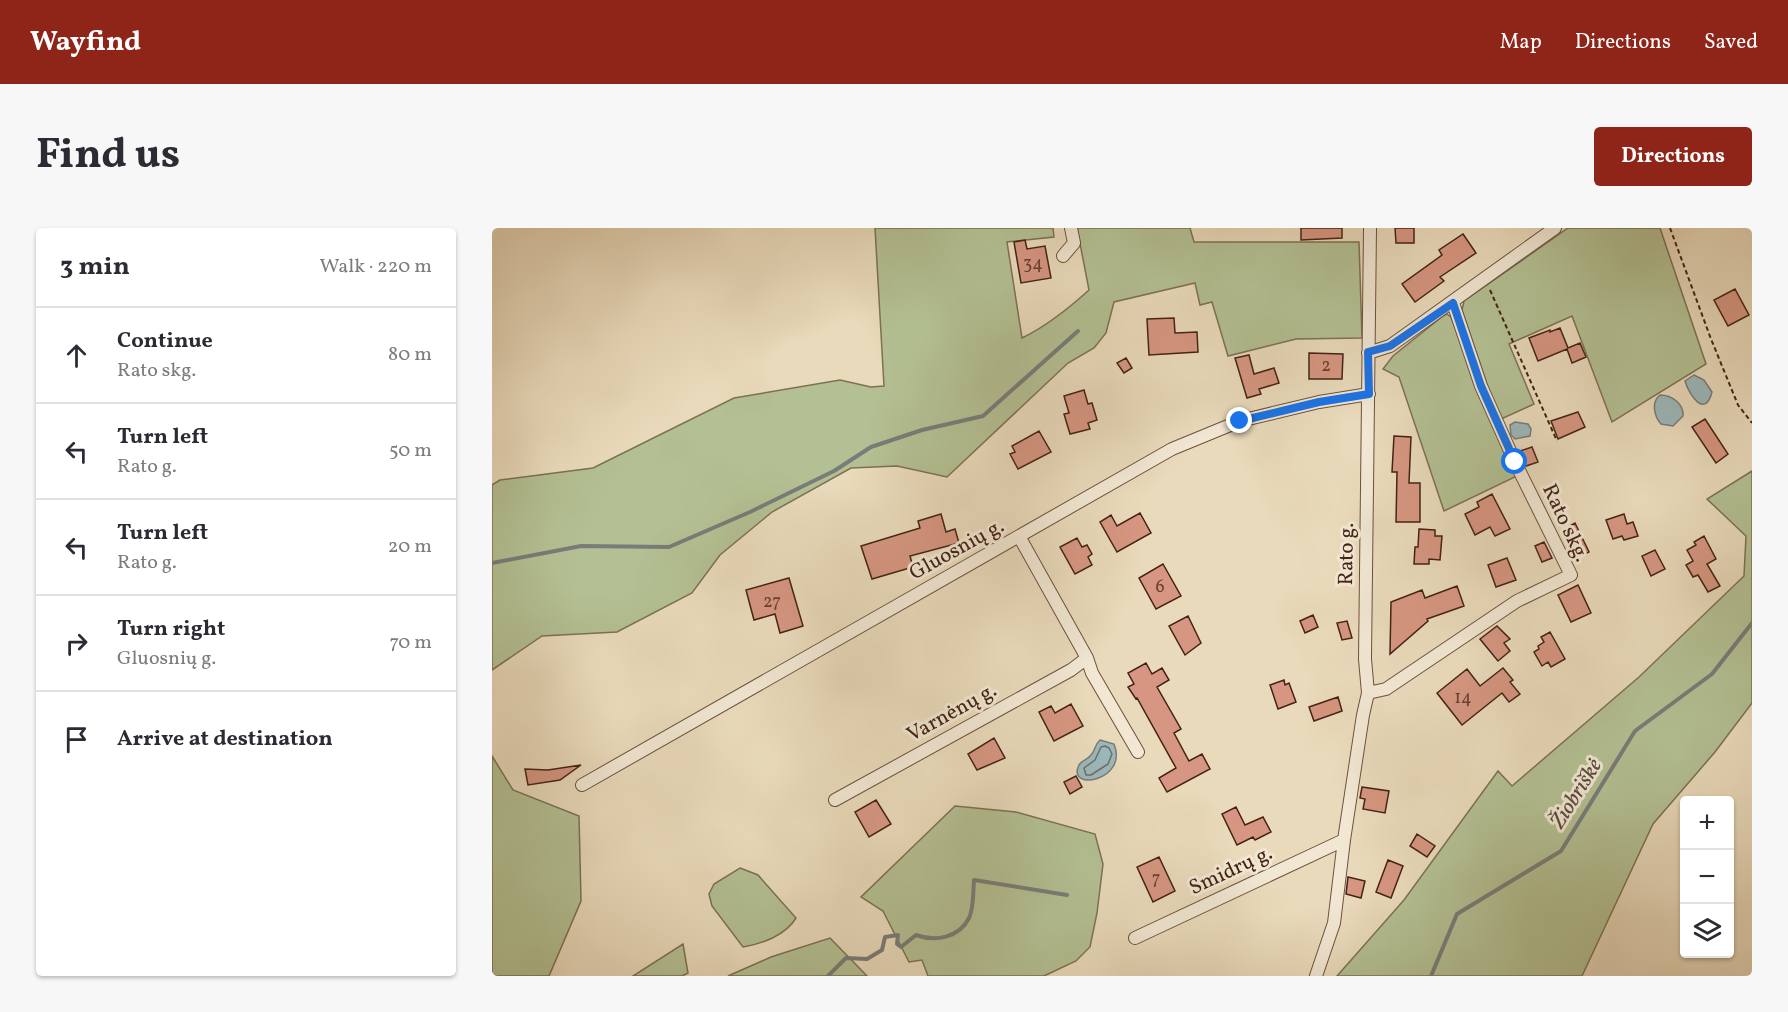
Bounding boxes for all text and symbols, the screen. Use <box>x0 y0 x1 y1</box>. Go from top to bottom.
text: Wayfind <box>30 23 141 62</box>
text: Map <box>1500 28 1542 57</box>
text: Directions <box>1575 28 1671 57</box>
text: Saved <box>1704 28 1758 57</box>
text: Find us <box>36 127 180 186</box>
button: Directions <box>1594 127 1752 186</box>
text: 3 min <box>60 249 130 285</box>
house number: 34 <box>1023 252 1043 277</box>
text: Walk · 220 m <box>320 253 432 281</box>
text: Continue <box>117 326 213 357</box>
icon: ahead <box>60 339 93 372</box>
text: 80 m <box>388 341 432 369</box>
house number: 2 <box>1321 354 1331 379</box>
text: Rato skg. <box>117 357 196 385</box>
route end <box>1226 407 1252 433</box>
text: Turn left <box>117 422 208 453</box>
icon: left <box>60 435 93 468</box>
text: 50 m <box>389 437 432 465</box>
route start <box>1501 448 1527 474</box>
text: Rato g. <box>117 453 177 481</box>
street label: Rato skg. <box>1534 479 1596 567</box>
street label: Gluosnių g. <box>904 512 1010 588</box>
text: Turn left <box>117 518 208 549</box>
street label: Rato g. <box>1332 522 1362 586</box>
icon: left <box>60 531 93 564</box>
text: 20 m <box>388 533 432 561</box>
text: Rato g. <box>117 549 177 577</box>
house number: 6 <box>1155 575 1165 600</box>
house number: 27 <box>763 590 781 615</box>
text: Turn right <box>117 614 225 645</box>
icon: right <box>60 627 93 660</box>
text: 70 m <box>389 629 432 657</box>
text: Gluosnių g. <box>117 645 216 673</box>
street label: Varnėnų g. <box>902 676 1002 750</box>
house number: 14 <box>1454 686 1472 711</box>
icon: arrive <box>60 723 93 756</box>
text: Arrive at destination <box>117 724 333 755</box>
water label: Žiobriškė <box>1543 753 1611 836</box>
map controls <box>1680 796 1734 958</box>
button: + <box>1680 796 1734 850</box>
street label: Smidrų g. <box>1185 839 1277 903</box>
button: − <box>1680 850 1734 904</box>
house number: 7 <box>1152 867 1160 892</box>
button: layers <box>1680 904 1734 958</box>

